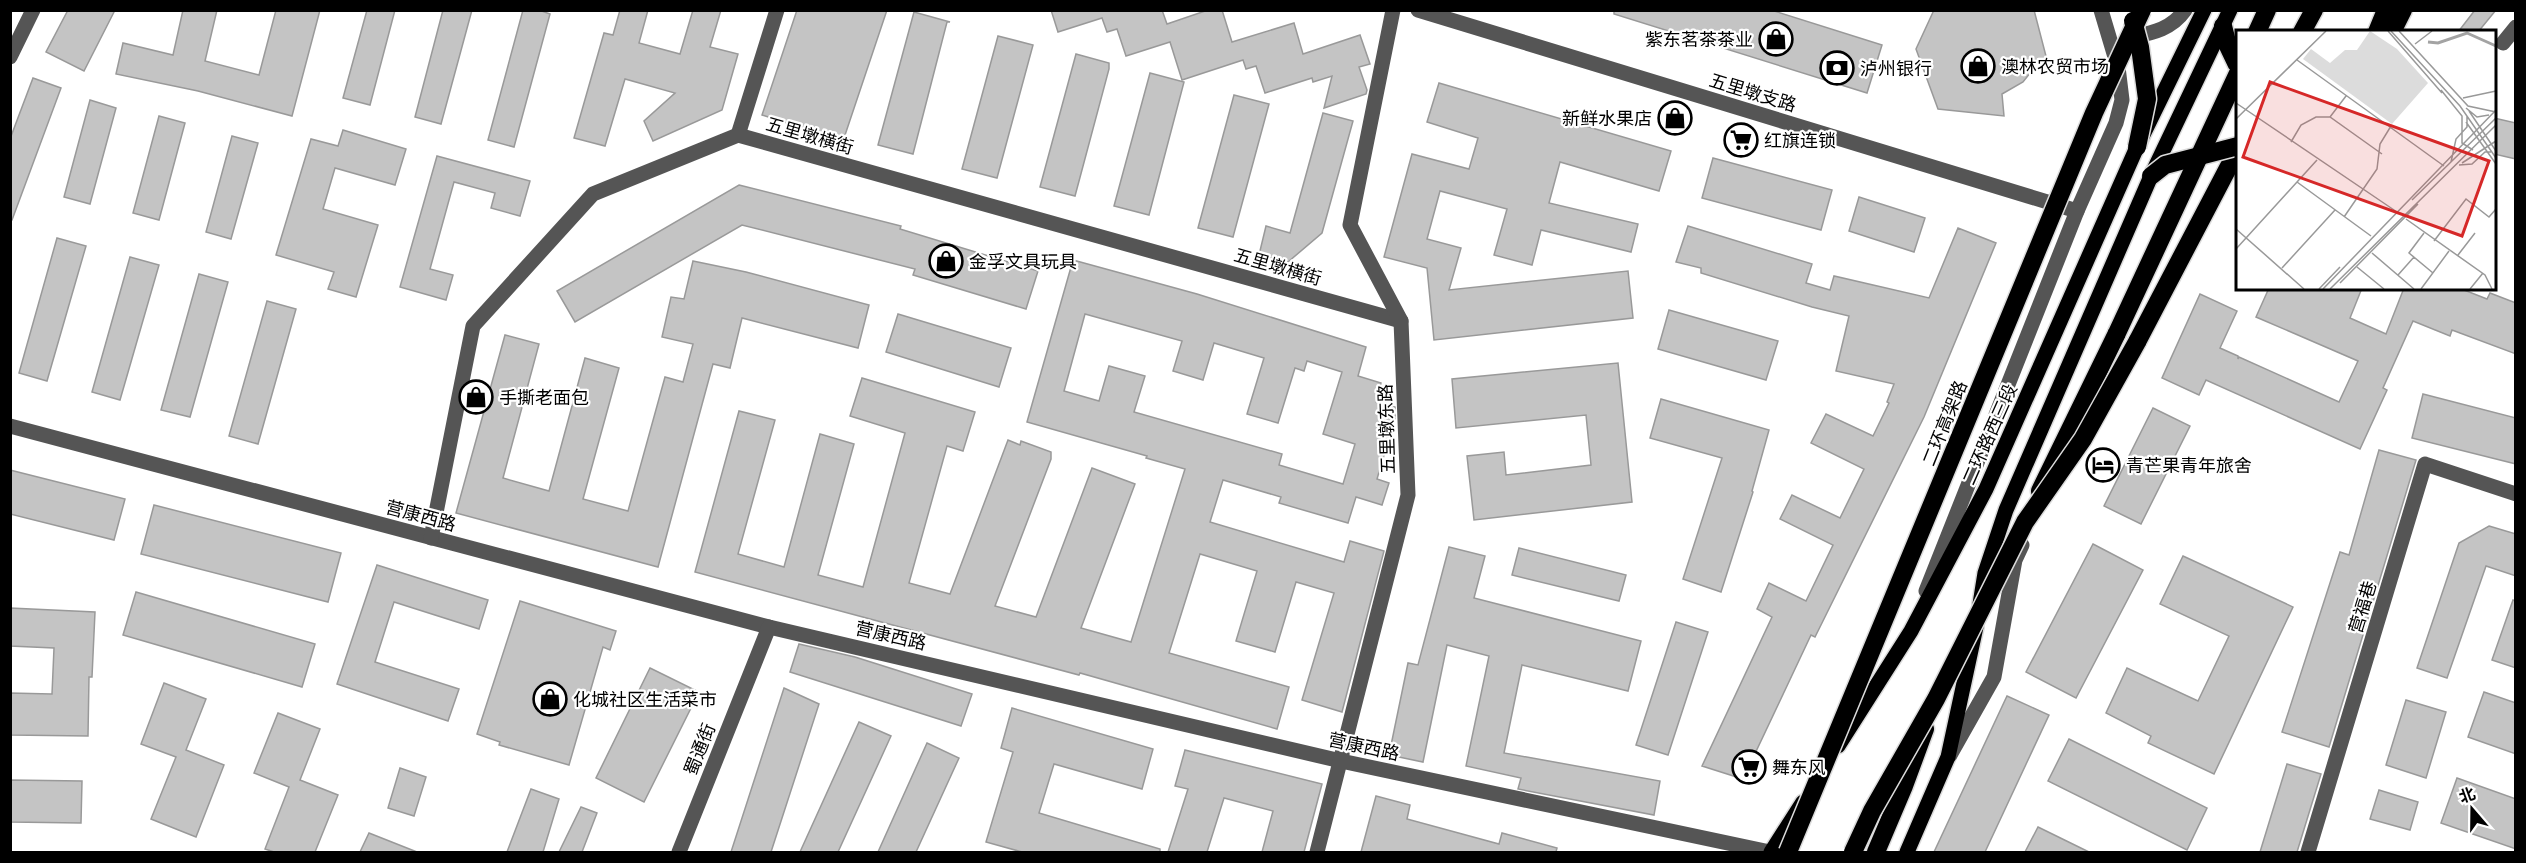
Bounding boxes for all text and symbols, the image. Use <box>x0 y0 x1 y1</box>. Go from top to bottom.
shop icon: 紫东茗茶茶业 <box>1758 21 1794 57</box>
place label: 紫东茗茶茶业 <box>1645 28 1753 50</box>
inset map <box>2236 30 2496 290</box>
shop icon: 澳林农贸市场 <box>1960 48 1996 84</box>
bank icon: 泸州银行 <box>1819 50 1855 86</box>
place label: 澳林农贸市场 <box>2001 55 2109 77</box>
place label: 泸州银行 <box>1860 57 1932 79</box>
street label: 五里墩支路 <box>1707 68 1799 116</box>
shop icon: 新鲜水果店 <box>1657 100 1693 136</box>
place label: 新鲜水果店 <box>1562 107 1652 129</box>
street label: 五里墩横街 <box>764 112 856 158</box>
supermarket icon: 红旗连锁 <box>1723 122 1759 158</box>
place label: 红旗连锁 <box>1764 129 1836 151</box>
shop icon: 金孚文具玩具 <box>928 243 964 279</box>
street label: 五里墩横街 <box>1232 243 1324 289</box>
place label: 金孚文具玩具 <box>969 250 1077 272</box>
street label: 二环高架路 <box>1917 377 1971 469</box>
shop icon: 手撕老面包 <box>458 379 494 415</box>
street label: 二环路西三段 <box>1957 380 2021 488</box>
street label: 五里墩东路 <box>1373 384 1399 474</box>
place label: 手撕老面包 <box>499 386 589 408</box>
hotel icon: 青芒果青年旅舍 <box>2085 447 2121 483</box>
place label: 青芒果青年旅舍 <box>2126 454 2252 476</box>
street label: 营康西路 <box>383 495 459 535</box>
street label: 营福巷 <box>2344 578 2380 636</box>
street label: 营康西路 <box>853 616 929 654</box>
shop icon: 化城社区生活菜市 <box>532 681 568 717</box>
place label: 化城社区生活菜市 <box>573 688 717 710</box>
street label: 蜀通街 <box>679 720 719 778</box>
street label: 营康西路 <box>1326 728 1402 764</box>
supermarket icon: 舞东风 <box>1731 749 1767 785</box>
place label: 舞东风 <box>1772 756 1826 778</box>
north arrow <box>2442 779 2502 839</box>
text: 北 <box>2456 783 2477 806</box>

